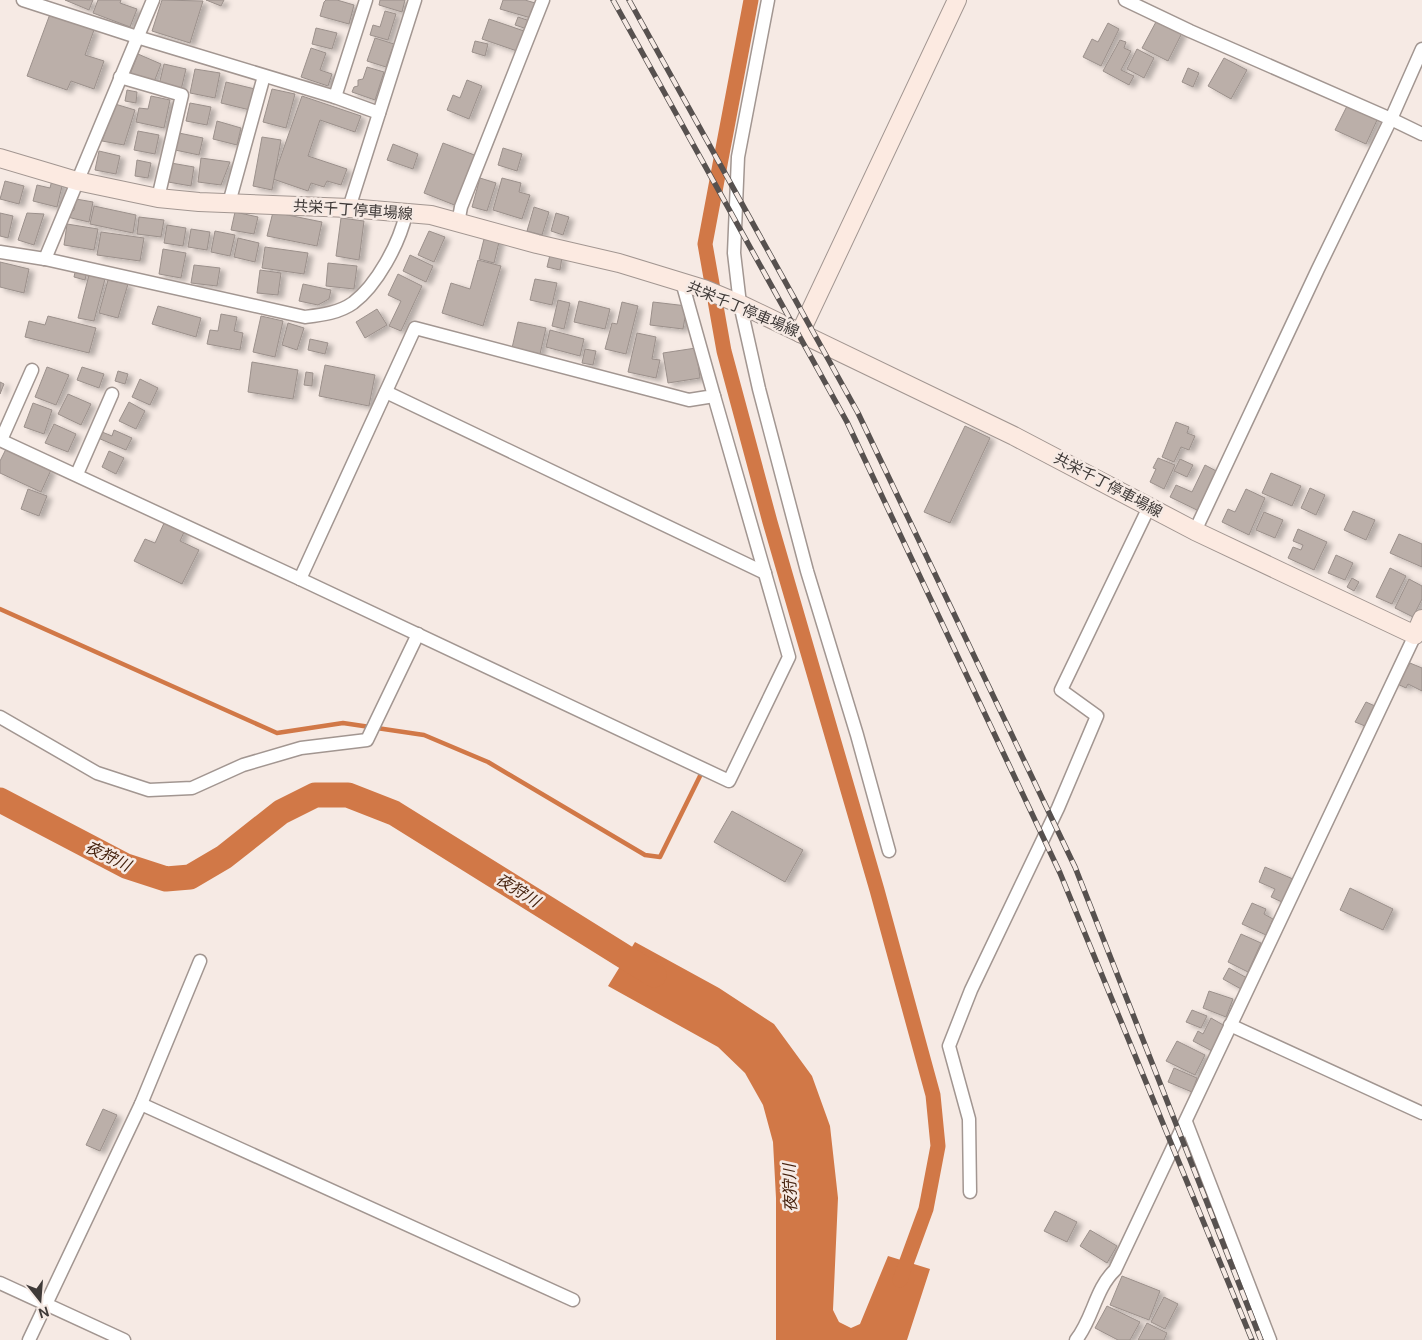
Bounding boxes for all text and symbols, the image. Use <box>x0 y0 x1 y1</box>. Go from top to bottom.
street label: 共栄千丁停車場線 <box>292 196 414 224</box>
street label: 共栄千丁停車場線 <box>684 276 802 342</box>
street label: 共栄千丁停車場線 <box>1050 448 1166 522</box>
water label: 夜狩川 <box>82 836 136 877</box>
water label: 夜狩川 <box>492 868 546 913</box>
water label: 夜狩川 <box>779 1162 801 1212</box>
north arrow <box>15 1275 65 1325</box>
text: N <box>36 1302 51 1323</box>

